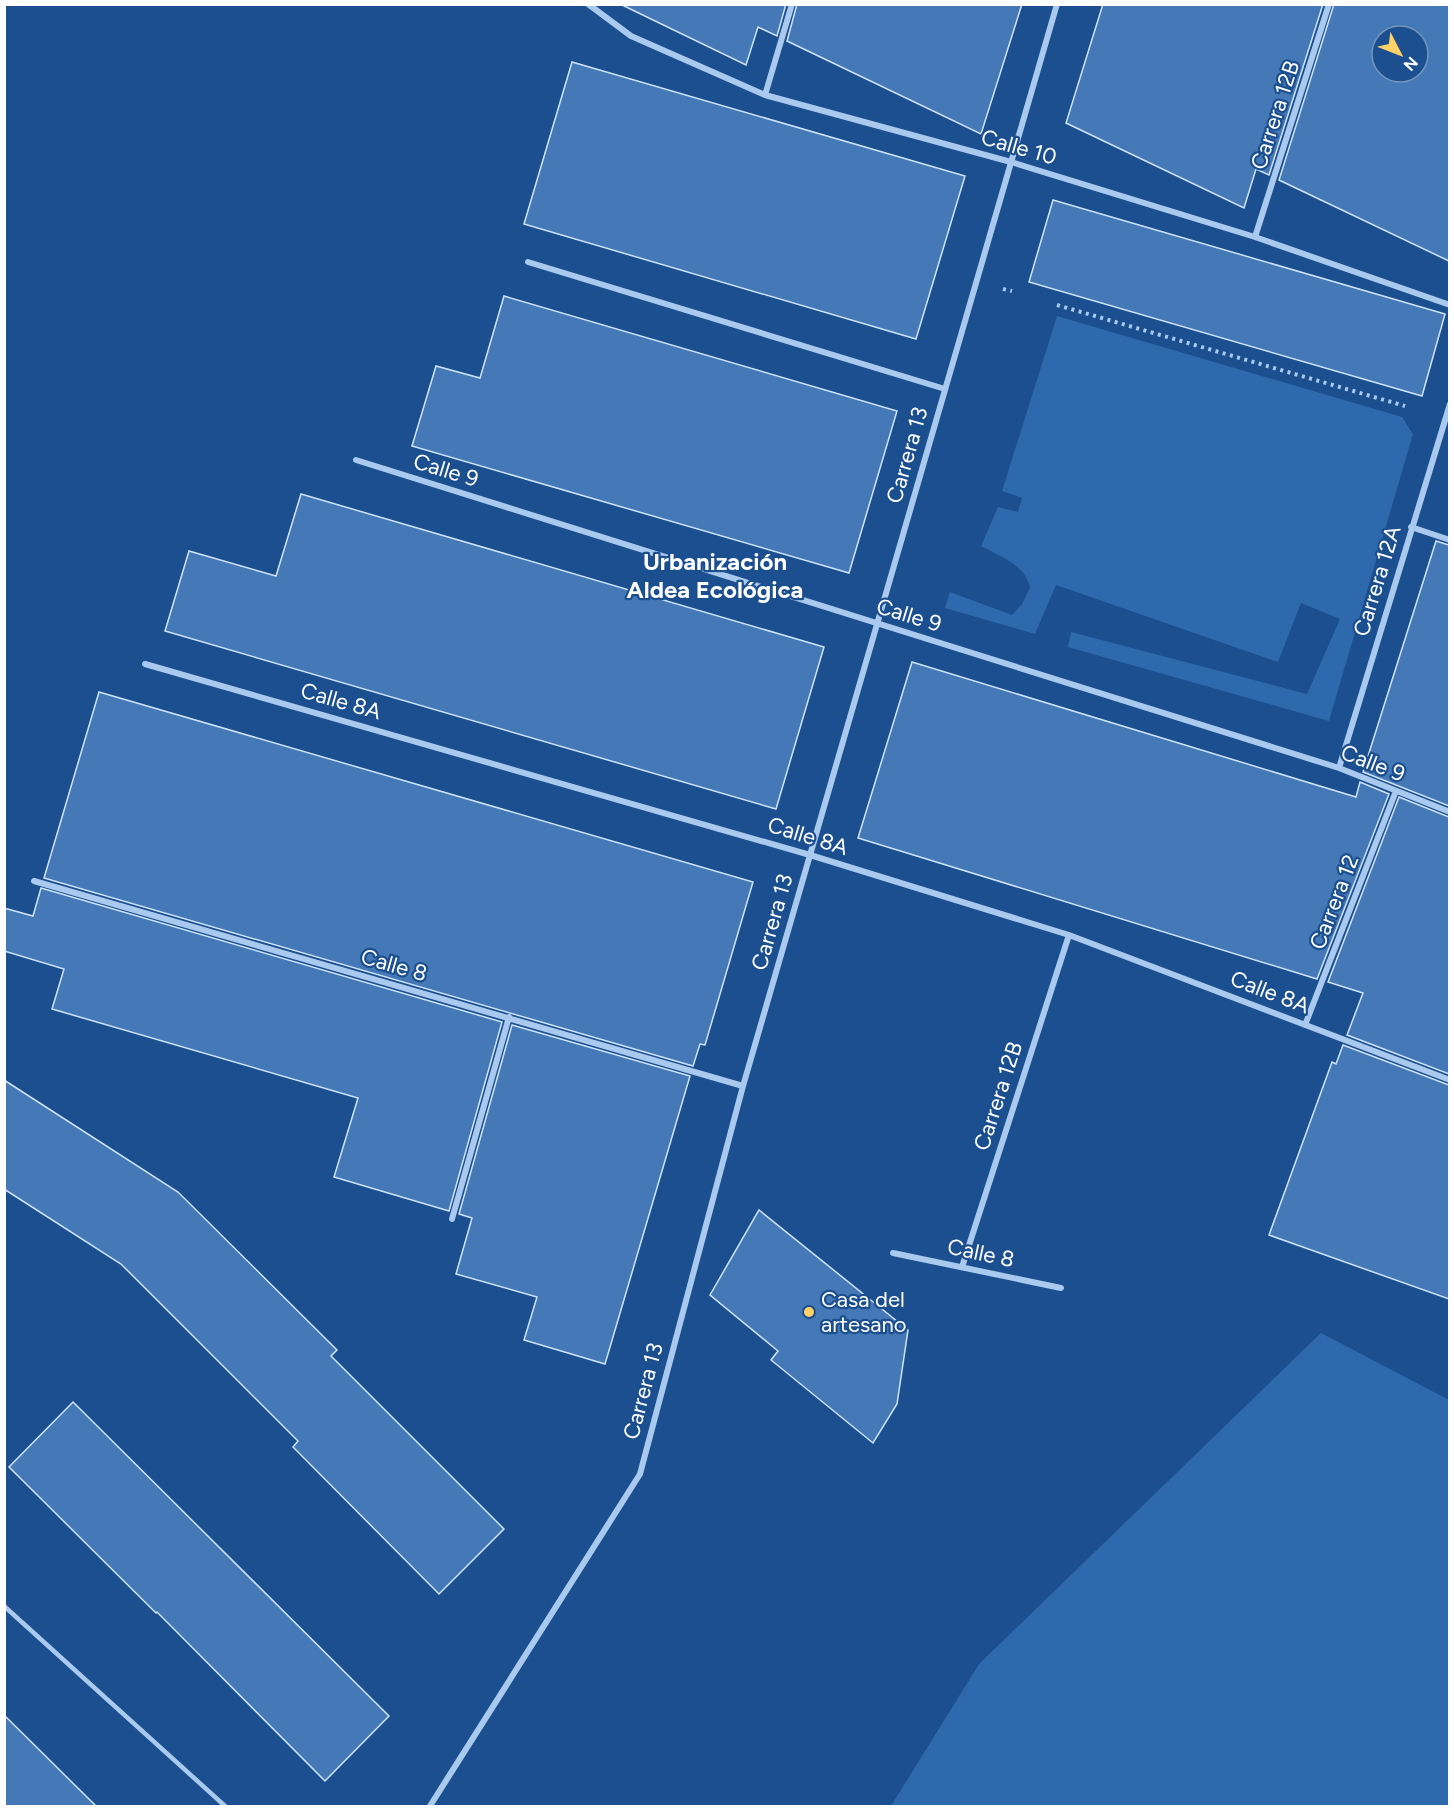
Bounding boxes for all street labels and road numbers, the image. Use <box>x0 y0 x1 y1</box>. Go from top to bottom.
street label: Carrera 12B <box>1245 57 1305 173</box>
street label: Calle 10 <box>978 123 1060 171</box>
street label: Carrera 13 <box>880 404 934 506</box>
street label: Calle 9 <box>410 447 482 493</box>
street label: Carrera 12A <box>1347 522 1407 640</box>
street label: Calle 9 <box>873 592 945 638</box>
street label: Calle 8A <box>298 677 385 725</box>
street label: Calle 9 <box>1337 738 1409 788</box>
street label: Calle 8A <box>765 811 852 861</box>
street label: Carrera 12 <box>1304 851 1364 953</box>
street label: Carrera 13 <box>745 871 799 973</box>
street label: Calle 8 <box>358 943 430 987</box>
street label: Calle 8A <box>1227 965 1313 1019</box>
street label: Carrera 12B <box>968 1038 1028 1154</box>
street label: Calle 8 <box>945 1233 1017 1273</box>
street label: Carrera 13 <box>617 1340 669 1442</box>

